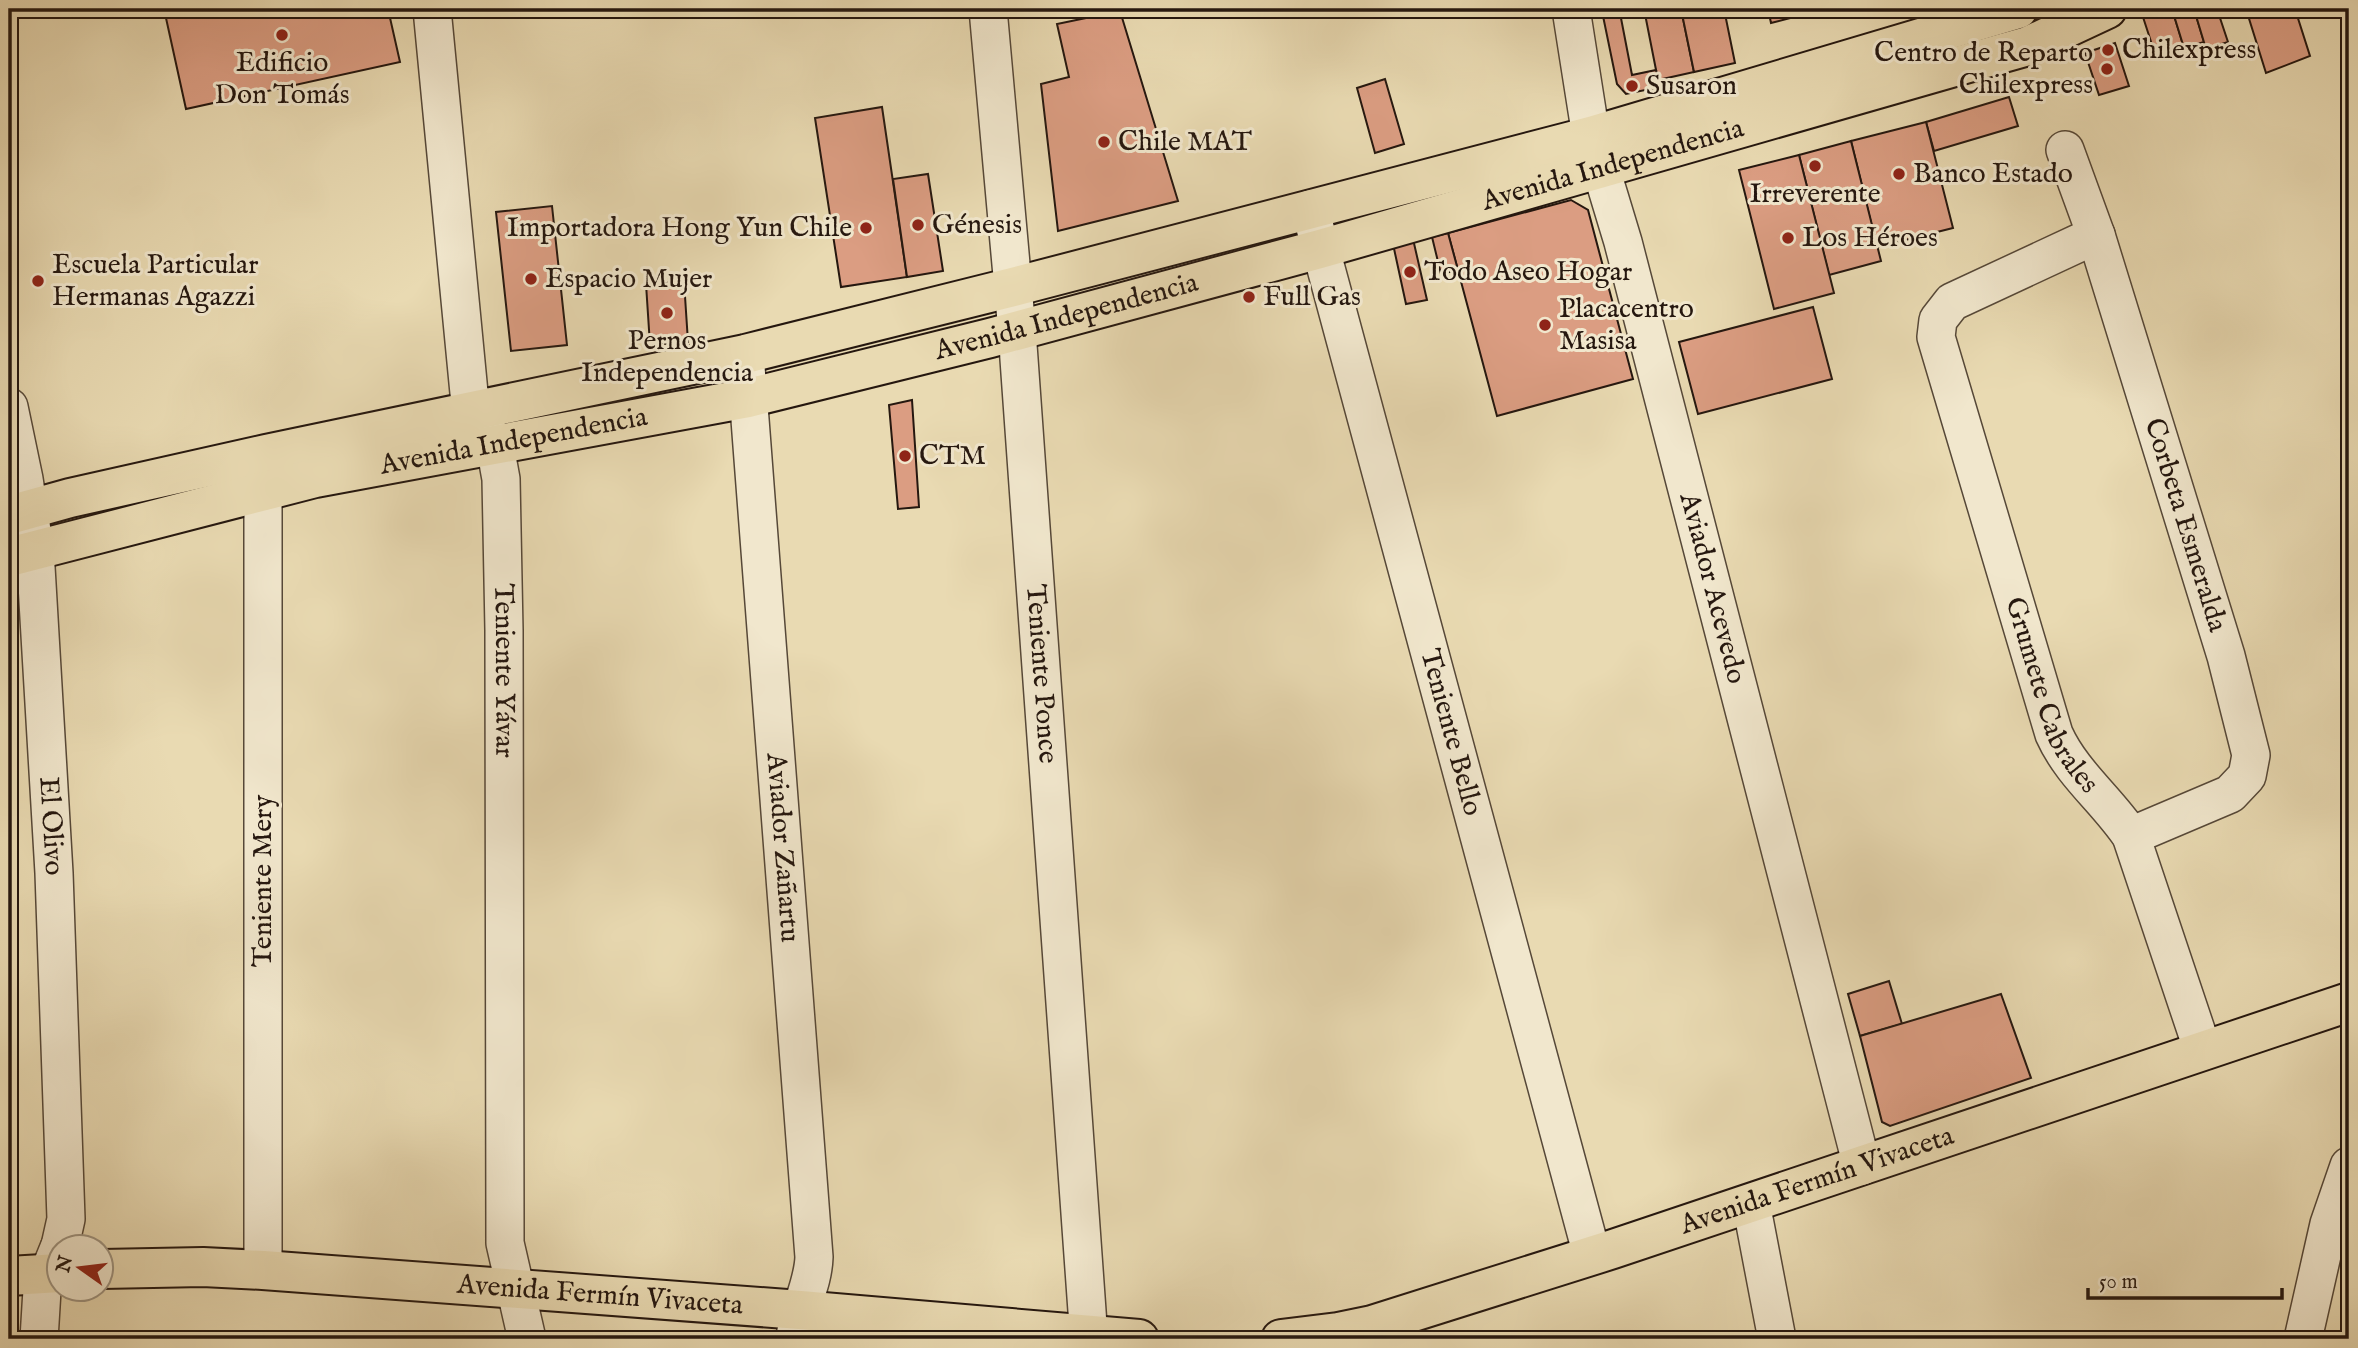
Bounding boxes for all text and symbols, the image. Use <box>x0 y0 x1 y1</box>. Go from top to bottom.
marker: Edificio Don Tomás <box>274 27 290 43</box>
place label: Chilexpress <box>2122 33 2256 68</box>
place label: Centro de Reparto Chilexpress <box>1874 36 2093 103</box>
marker: Chilexpress <box>2100 42 2116 58</box>
place label: Edificio Don Tomás <box>214 46 350 113</box>
marker: Centro de Reparto Chilexpress <box>2099 61 2115 77</box>
place label: Susaron <box>1646 69 1737 104</box>
marker: Susaron <box>1624 78 1640 94</box>
street label: Avenida Independencia <box>1477 111 1749 219</box>
place label: Chile MAT <box>1118 125 1252 160</box>
marker: Chile MAT <box>1096 134 1112 150</box>
place label: Banco Estado <box>1913 157 2073 192</box>
marker: Irreverente <box>1807 158 1823 174</box>
marker: Banco Estado <box>1891 166 1907 182</box>
place label: Irreverente <box>1749 177 1881 212</box>
place label: Génesis <box>932 208 1022 243</box>
place label: Importadora Hong Yun Chile <box>507 211 852 246</box>
marker: Génesis <box>910 217 926 233</box>
marker: Importadora Hong Yun Chile <box>858 220 874 236</box>
place label: Los Héroes <box>1802 221 1938 256</box>
marker: Los Héroes <box>1780 230 1796 246</box>
place label: Escuela Particular Hermanas Agazzi <box>52 248 259 315</box>
place label: Todo Aseo Hogar <box>1424 255 1632 290</box>
place label: Espacio Mujer <box>545 262 712 297</box>
marker: Todo Aseo Hogar <box>1402 264 1418 280</box>
street label: Avenida Independencia <box>930 265 1203 369</box>
marker: Espacio Mujer <box>523 271 539 287</box>
marker: Escuela Particular Hermanas Agazzi <box>30 273 46 289</box>
place label: Full Gas <box>1263 280 1361 315</box>
marker: Full Gas <box>1241 289 1257 305</box>
place label: Placacentro Masisa <box>1559 292 1694 359</box>
marker: Pernos Independencia <box>659 305 675 321</box>
marker: Placacentro Masisa <box>1537 317 1553 333</box>
place label: Pernos Independencia <box>581 324 754 391</box>
street label: Avenida Independencia <box>376 399 651 483</box>
street label: Corbeta Esmeralda <box>2136 414 2235 637</box>
place label: CTM <box>919 439 986 474</box>
marker: CTM <box>897 448 913 464</box>
street label: Aviador Acevedo <box>1671 488 1754 687</box>
street label: Teniente Yávar <box>486 583 522 758</box>
street label: Teniente Ponce <box>1018 583 1065 765</box>
street label: Grumete Cabrales <box>1997 593 2106 801</box>
street label: Teniente Bello <box>1412 645 1490 819</box>
street label: Aviador Zañartu <box>758 751 807 944</box>
street label: El Olivo <box>31 776 72 876</box>
street label: Teniente Mery <box>246 795 281 967</box>
street label: Avenida Fermín Vivaceta <box>1675 1118 1959 1243</box>
north arrow <box>46 1232 116 1302</box>
text: N <box>52 1253 79 1276</box>
scale bar <box>2088 1257 2283 1301</box>
street label: Avenida Fermín Vivaceta <box>455 1267 745 1323</box>
text: 50 m <box>2099 1269 2138 1296</box>

